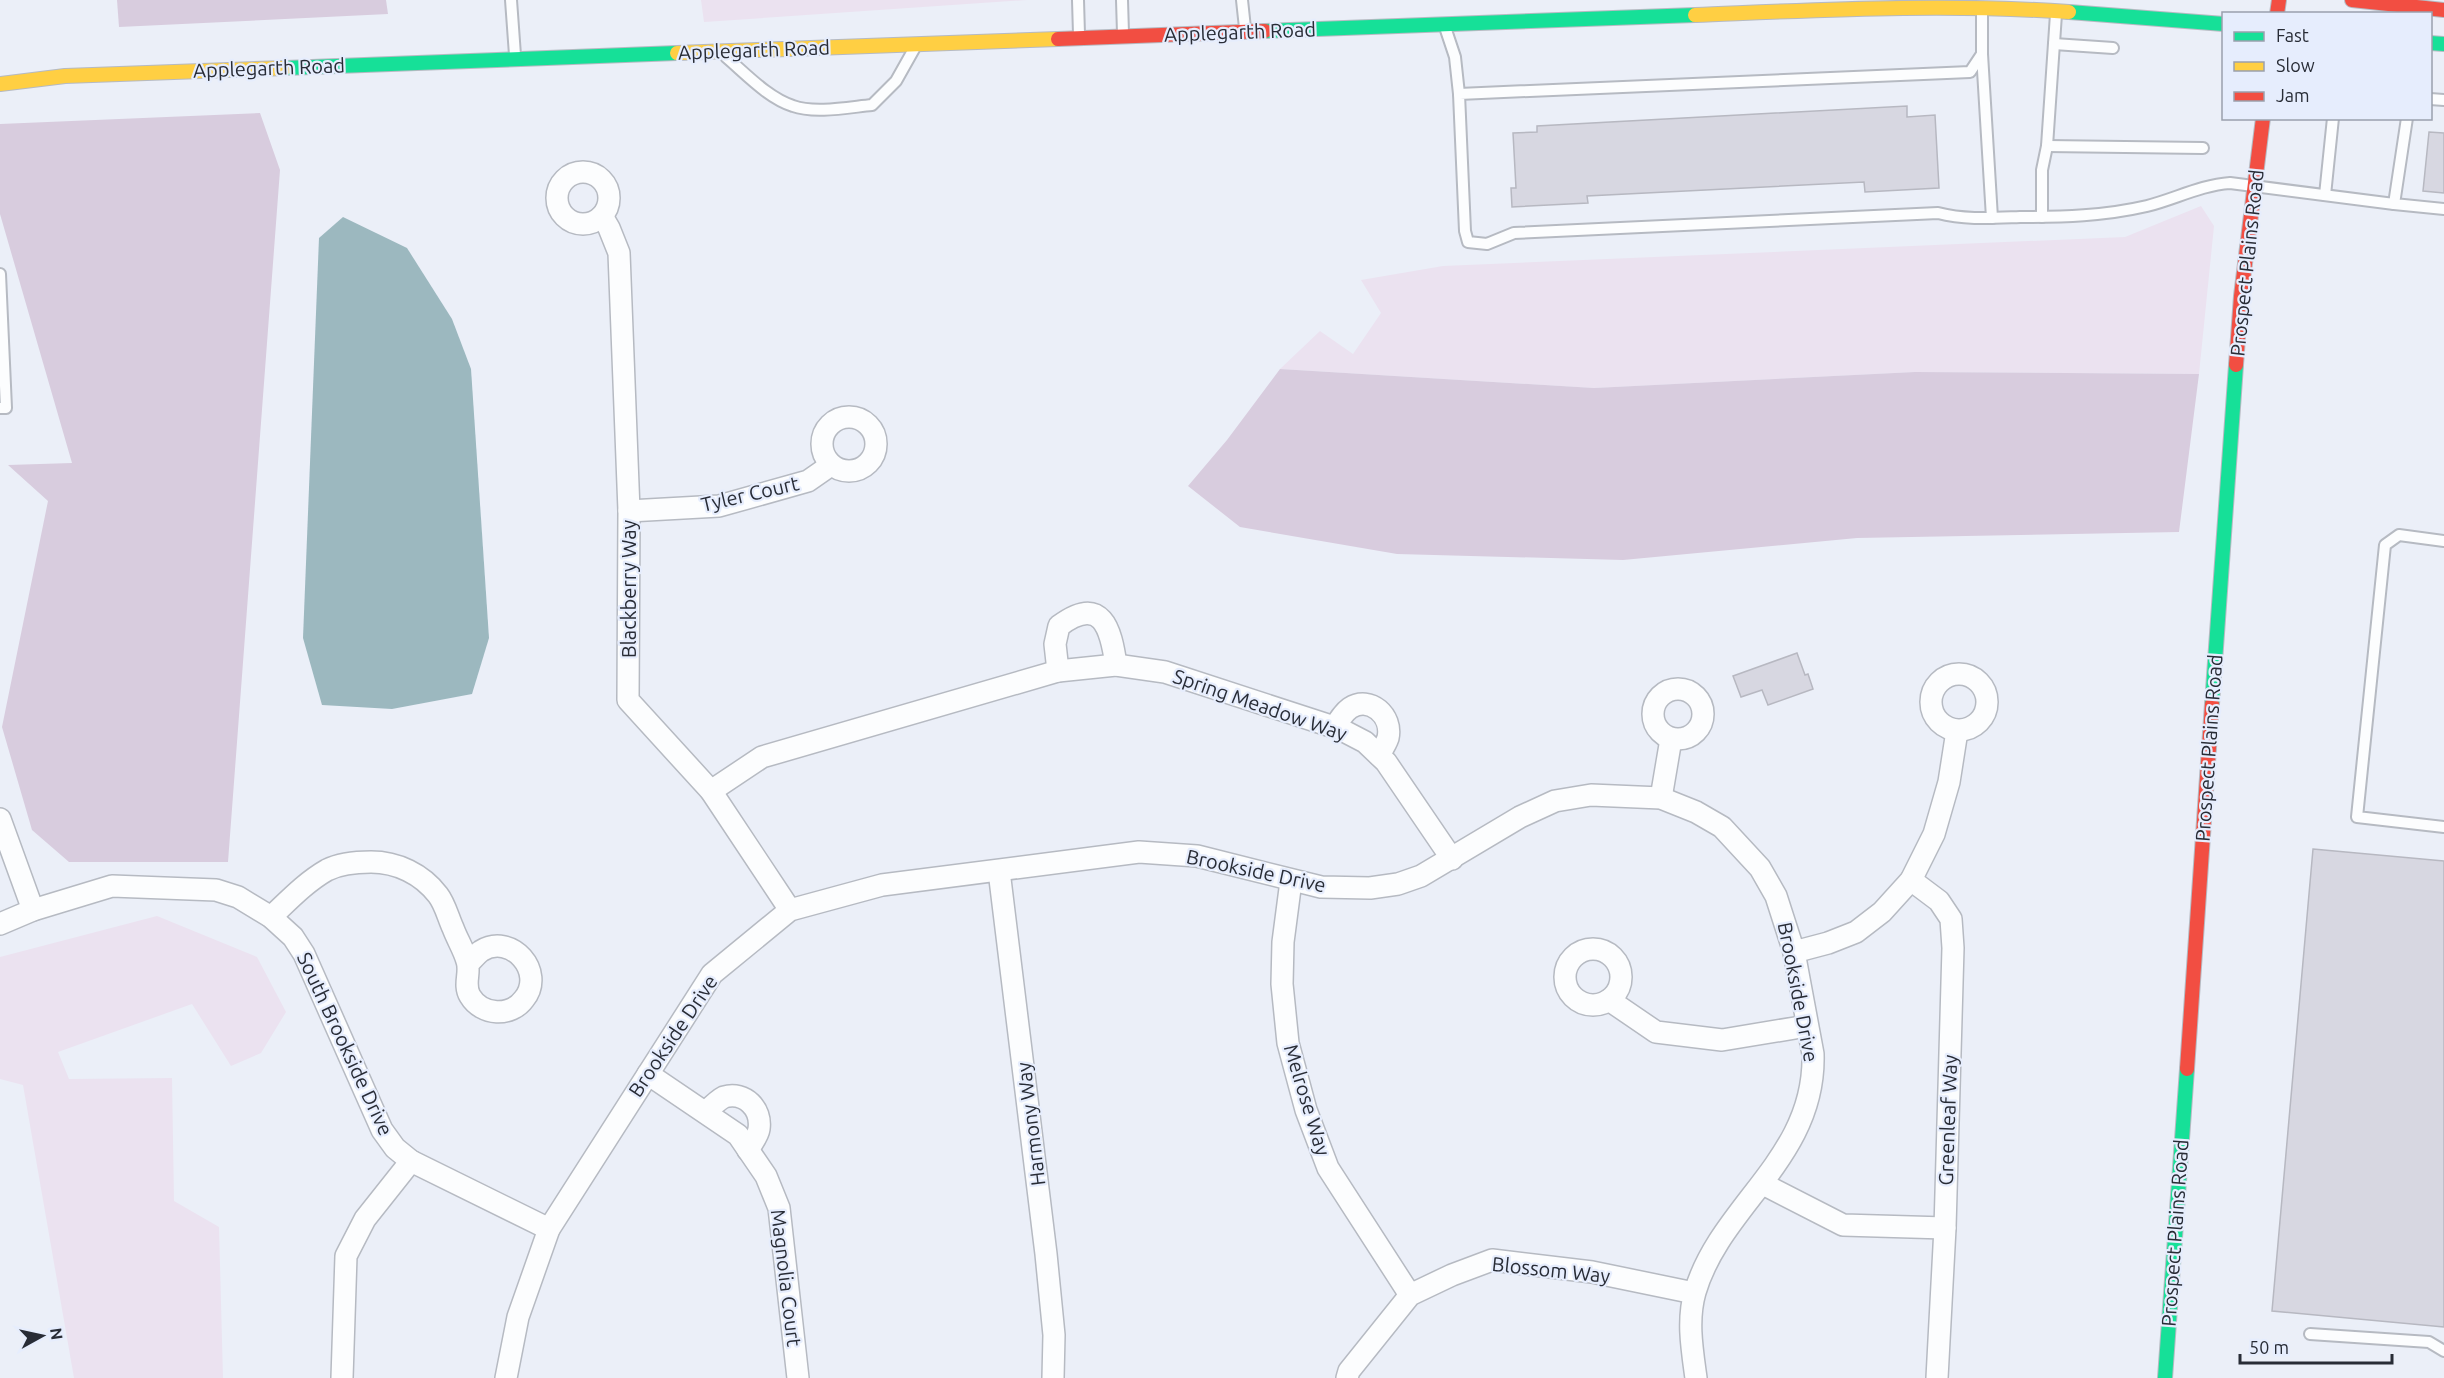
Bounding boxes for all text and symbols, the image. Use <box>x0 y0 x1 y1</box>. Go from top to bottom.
legend <box>2222 12 2432 120</box>
street label: Applegarth Road <box>1164 17 1316 46</box>
text: Fast <box>2276 25 2309 45</box>
street label: Applegarth Road <box>678 35 830 64</box>
street label: Applegarth Road <box>193 53 345 82</box>
text: Slow <box>2276 55 2315 75</box>
text: Jam <box>2276 85 2310 105</box>
street label: Prospect Plains Road <box>2225 168 2268 357</box>
street label: Tyler Court <box>699 471 801 516</box>
street label: Blackberry Way <box>617 520 640 658</box>
street label: Prospect Plains Road <box>2190 654 2227 842</box>
street label: Spring Meadow Way <box>1170 664 1350 745</box>
street label: Brookside Drive <box>1184 845 1328 897</box>
street label: Brookside Drive <box>1774 920 1823 1064</box>
street label: South Brookside Drive <box>293 949 398 1139</box>
street label: Brookside Drive <box>623 970 722 1101</box>
street label: Melrose Way <box>1280 1041 1335 1159</box>
street label: Greenleaf Way <box>1934 1054 1961 1186</box>
street label: Harmony Way <box>1011 1061 1049 1187</box>
street label: Prospect Plains Road <box>2156 1139 2193 1327</box>
street label: Magnolia Court <box>767 1208 806 1348</box>
street label: Blossom Way <box>1491 1252 1612 1287</box>
north arrow <box>12 1306 72 1366</box>
text: N <box>47 1327 67 1341</box>
scale bar <box>2240 1327 2392 1365</box>
text: 50 m <box>2249 1337 2289 1357</box>

